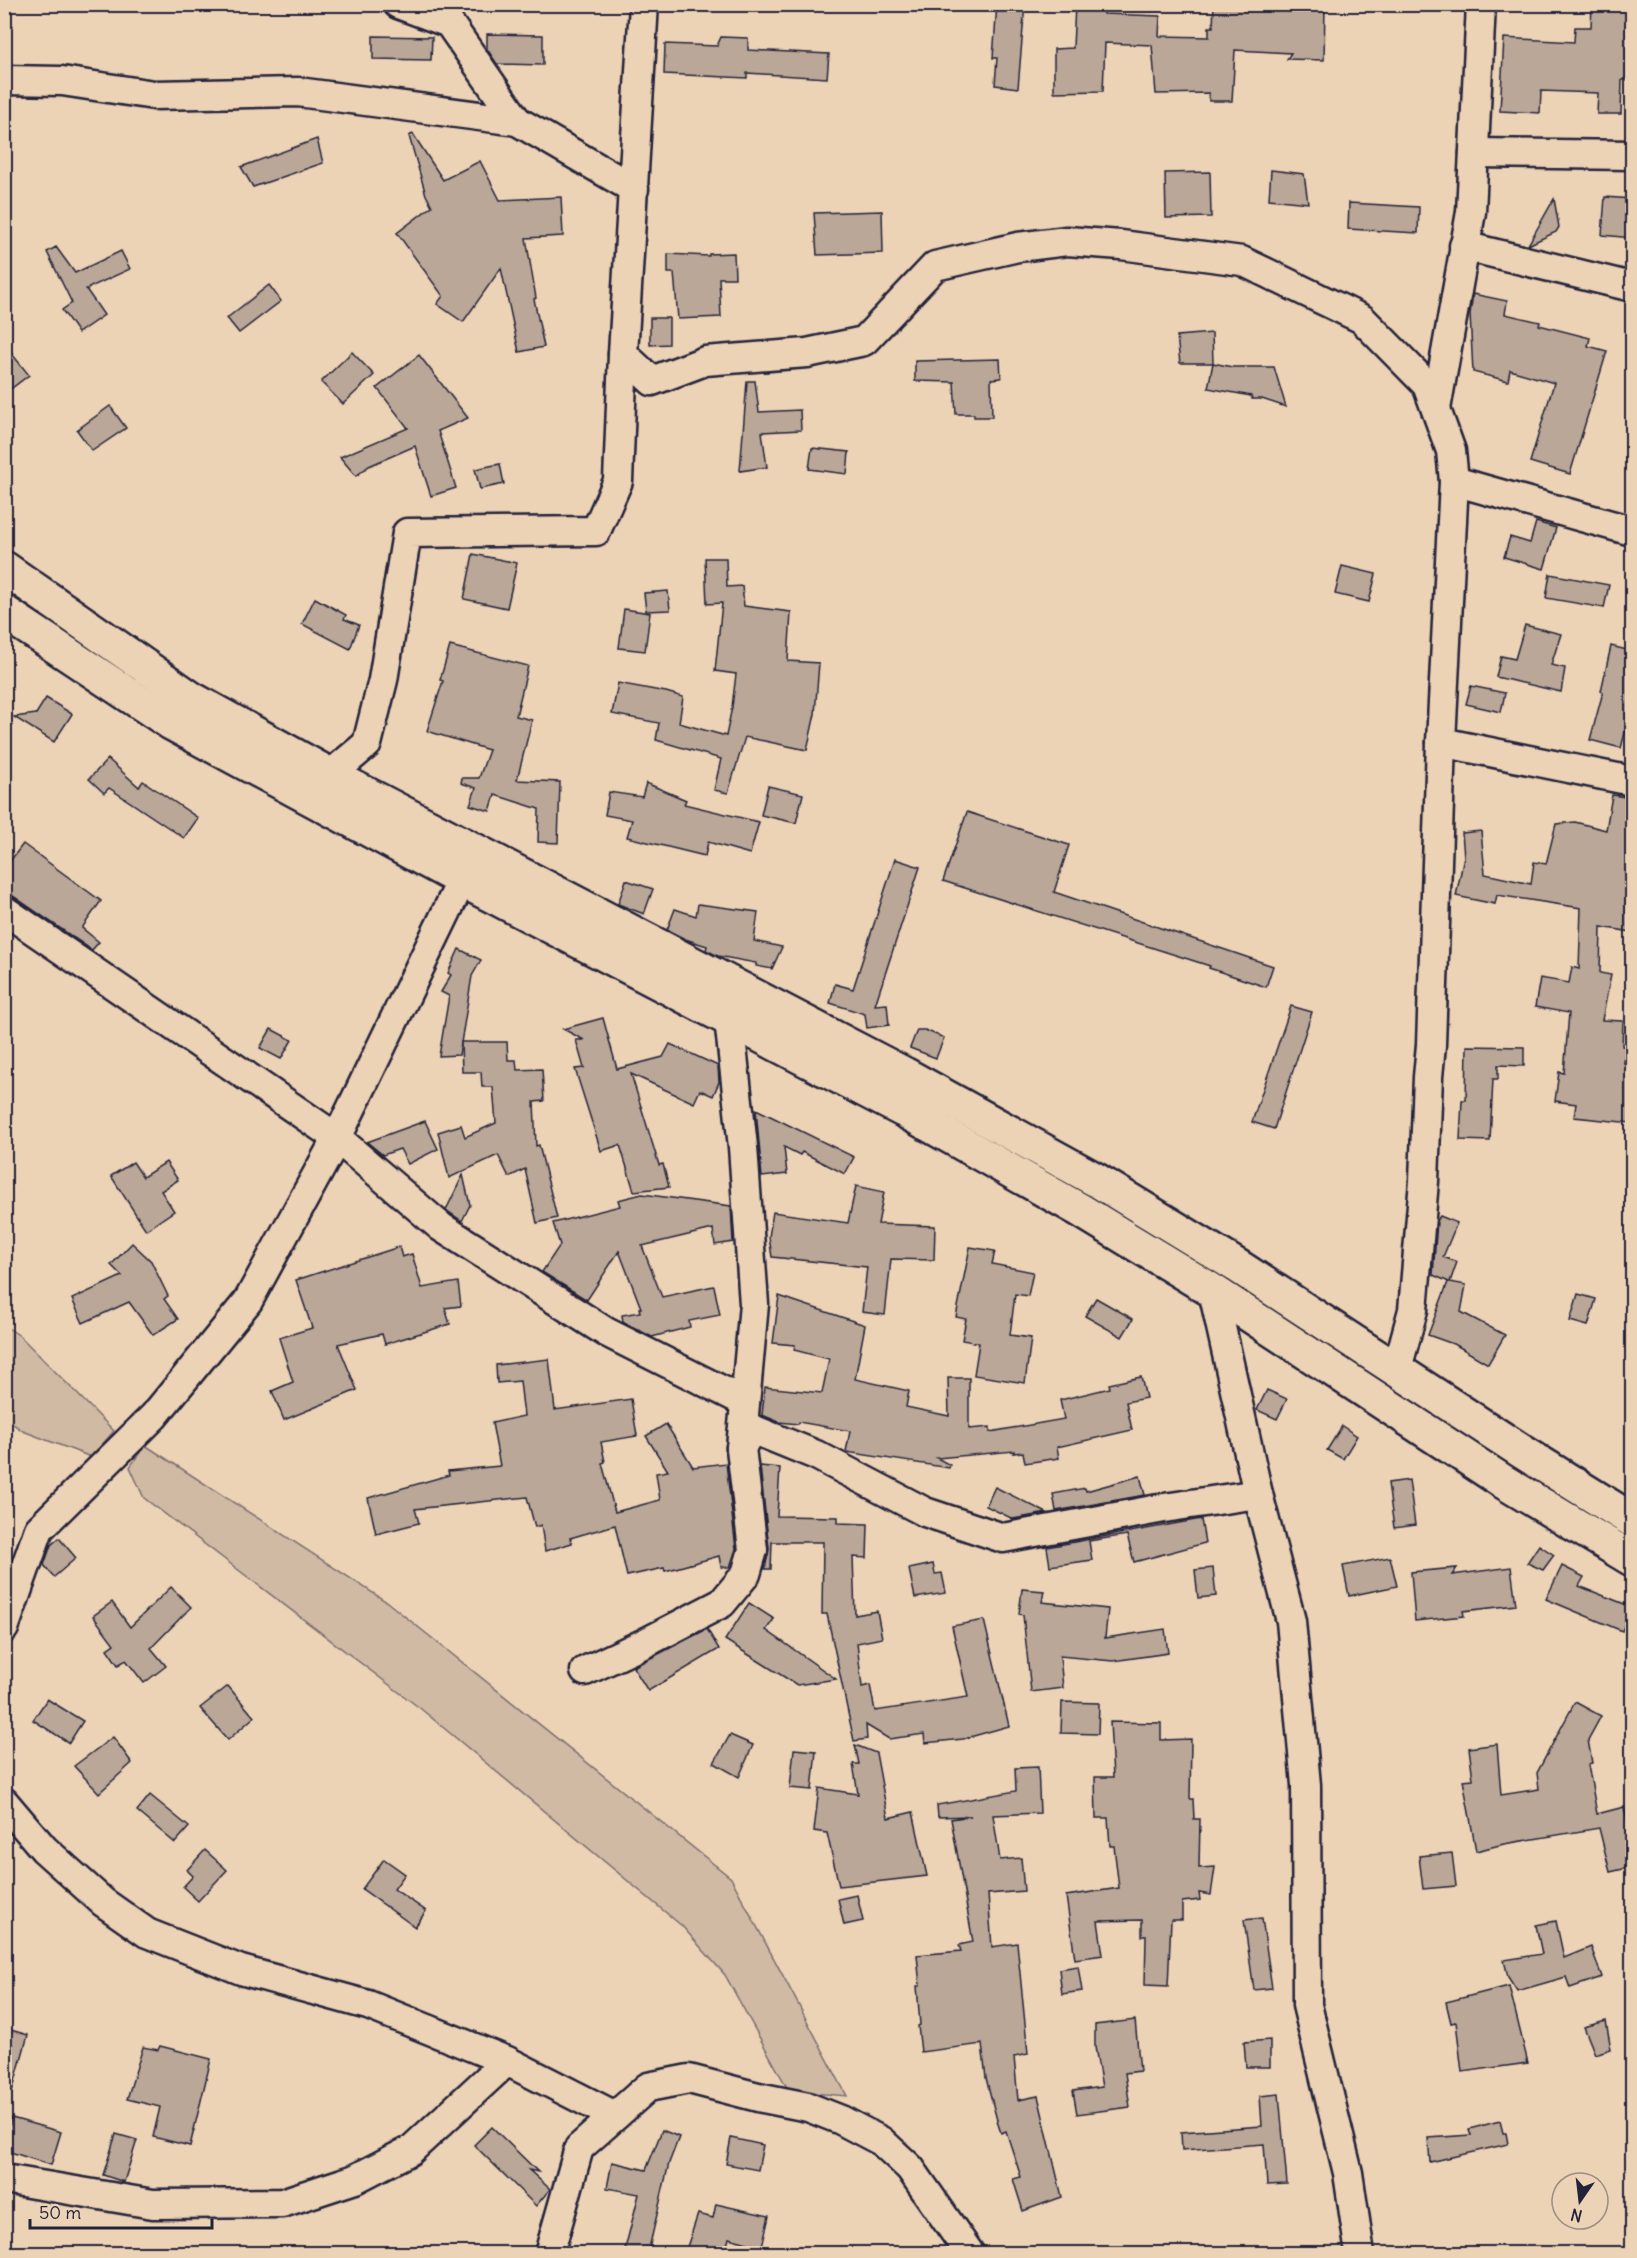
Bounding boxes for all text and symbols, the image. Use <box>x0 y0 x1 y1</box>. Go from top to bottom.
north arrow <box>1550 2171 1610 2231</box>
scale bar <box>30 2192 212 2230</box>
text: 50 m <box>39 2201 81 2224</box>
text: N <box>1569 2205 1584 2227</box>

